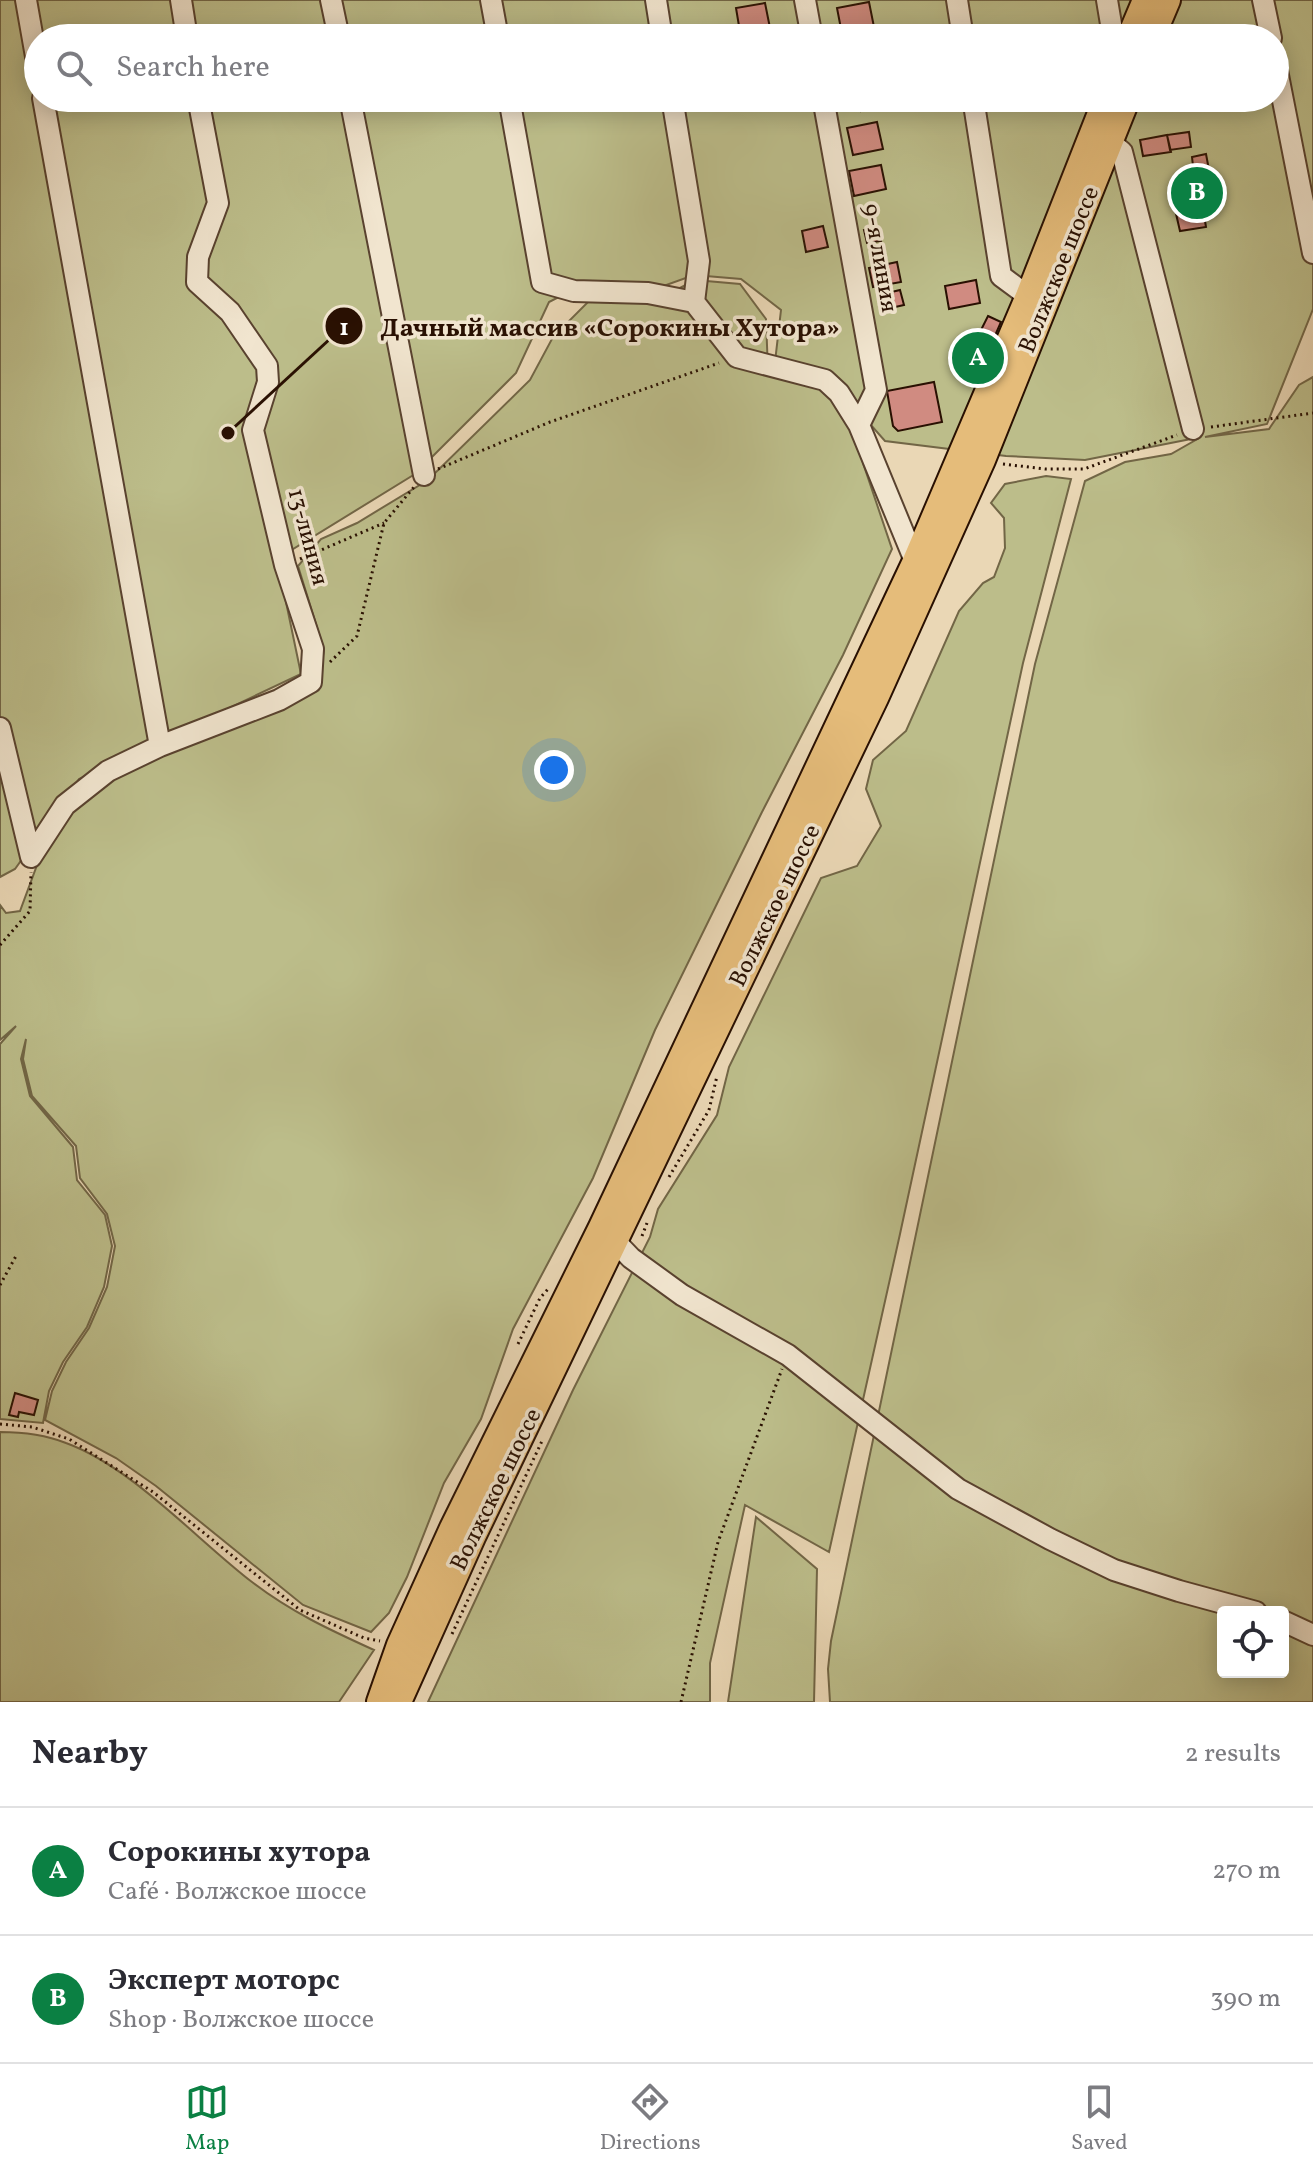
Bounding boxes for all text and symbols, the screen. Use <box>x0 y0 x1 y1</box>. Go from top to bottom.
search box <box>24 24 1289 112</box>
icon: search <box>52 46 96 90</box>
text: Search here <box>116 47 270 89</box>
pin: B <box>1171 163 1223 223</box>
street label: Волжское шоссе <box>1011 181 1109 359</box>
street label: 9-я линия <box>853 201 905 315</box>
callout: Дачный массив «Сорокины Хутора» <box>324 301 856 351</box>
text: Дачный массив «Сорокины Хутора» <box>380 311 840 347</box>
text: 1 <box>339 312 349 346</box>
pin: A <box>952 328 1004 388</box>
street label: 13-линия <box>278 485 336 589</box>
your location <box>534 750 574 790</box>
street label: Волжское шоссе <box>722 819 830 993</box>
street label: Волжское шоссе <box>443 1403 551 1577</box>
map controls <box>1217 1606 1289 1678</box>
button: locate <box>1217 1606 1289 1678</box>
text: Nearby <box>32 1731 148 1778</box>
text: 2 results <box>1185 1736 1281 1772</box>
text: Сорокины хутора <box>108 1832 371 1874</box>
text: A <box>49 1853 67 1889</box>
text: 270 m <box>1212 1853 1281 1889</box>
text: Café · Волжское шоссе <box>108 1874 367 1910</box>
text: Эксперт моторс <box>108 1960 340 2002</box>
text: B <box>49 1981 67 2017</box>
text: 390 m <box>1210 1981 1281 2017</box>
text: Shop · Волжское шоссе <box>108 2002 374 2038</box>
tab: Map <box>185 2080 229 2159</box>
tab: Directions <box>600 2080 701 2159</box>
tab: Saved <box>1071 2080 1128 2159</box>

